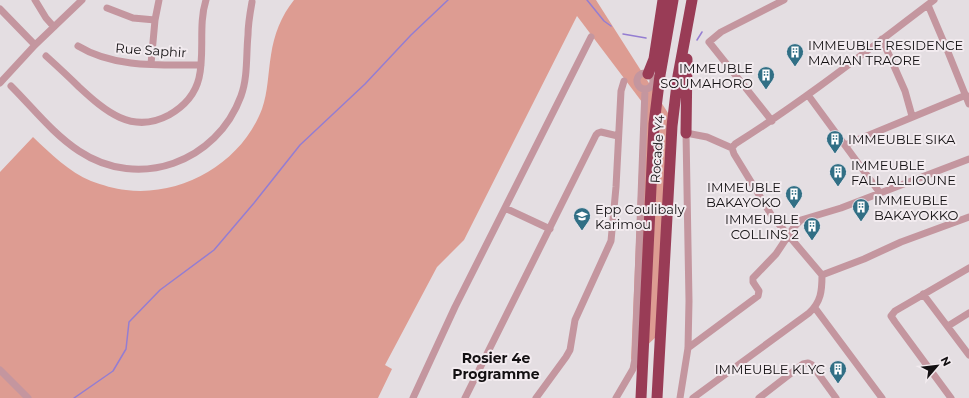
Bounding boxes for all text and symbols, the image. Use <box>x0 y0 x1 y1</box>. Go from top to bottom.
place label: IMMEUBLE RESIDENCE MAMAN TRAORE <box>808 37 963 68</box>
street label: Rue Saphir <box>115 40 187 60</box>
building icon: IMMEUBLE RESIDENCE MAMAN TRAORE <box>785 42 805 67</box>
place label: IMMEUBLE SOUMAHORO <box>660 60 753 91</box>
building icon: IMMEUBLE SOUMAHORO <box>756 65 776 90</box>
street label: Rocade Y4 <box>647 114 667 184</box>
building icon: IMMEUBLE SIKA <box>825 129 845 154</box>
place label: IMMEUBLE SIKA <box>848 131 956 147</box>
place label: IMMEUBLE FALL ALLIOUNE <box>851 157 956 188</box>
building icon: IMMEUBLE FALL ALLIOUNE <box>828 162 848 187</box>
place label: IMMEUBLE BAKAYOKO <box>706 179 781 210</box>
building icon: IMMEUBLE BAKAYOKO <box>784 184 804 209</box>
place label: IMMEUBLE BAKAYOKKO <box>874 192 958 223</box>
building icon: IMMEUBLE BAKAYOKKO <box>851 197 871 222</box>
place label: Epp Coulibaly Karimou <box>595 201 685 232</box>
school or university icon: Epp Coulibaly Karimou <box>572 206 592 231</box>
place label: IMMEUBLE COLLINS 2 <box>725 211 799 242</box>
building icon: IMMEUBLE COLLINS 2 <box>802 216 822 241</box>
north arrow <box>917 346 957 386</box>
district label: Rosier 4e Programme <box>452 349 540 383</box>
text: N <box>938 354 954 369</box>
building icon: IMMEUBLE KLYC <box>828 359 848 384</box>
place label: IMMEUBLE KLYC <box>715 361 825 377</box>

